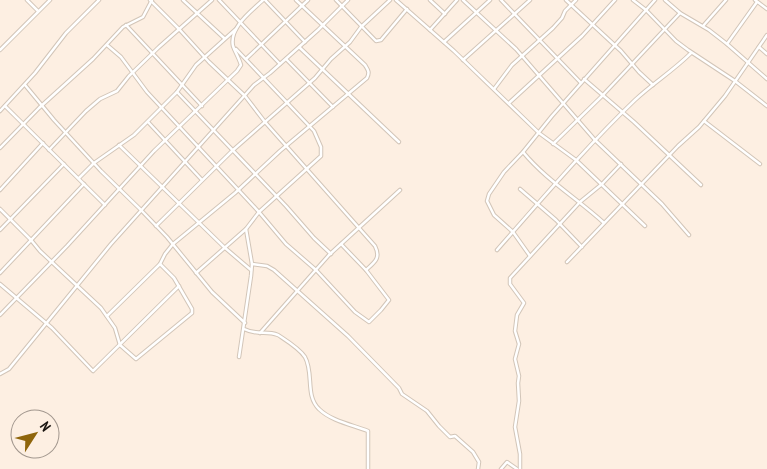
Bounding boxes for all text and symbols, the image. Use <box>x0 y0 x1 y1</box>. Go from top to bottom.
north arrow <box>10 409 60 459</box>
text: N <box>36 418 55 435</box>

